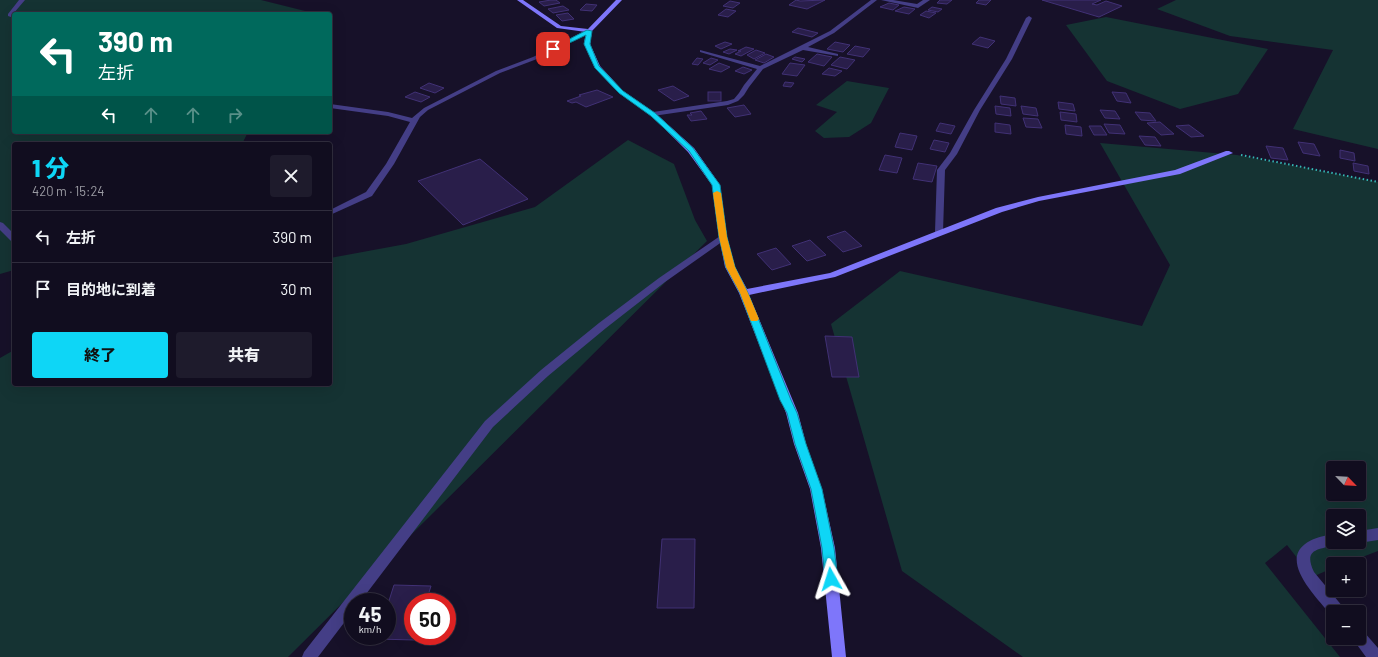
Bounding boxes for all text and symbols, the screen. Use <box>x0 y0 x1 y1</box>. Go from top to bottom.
text: 390 m <box>98 24 173 58</box>
icon: left <box>32 28 84 80</box>
pin <box>536 32 570 66</box>
icon: arrive <box>542 38 564 60</box>
text: 左折 <box>98 61 134 83</box>
icon: left <box>98 104 120 126</box>
icon: ahead <box>140 104 162 126</box>
icon: ahead <box>182 104 204 126</box>
icon: right <box>224 104 246 126</box>
text: 1 分 <box>32 153 69 182</box>
button: close <box>270 155 312 197</box>
text: 420 m · 15:24 <box>32 183 105 199</box>
icon: left <box>32 226 54 248</box>
text: 左折 <box>66 228 96 246</box>
text: 390 m <box>273 228 312 246</box>
icon: arrive <box>32 278 54 300</box>
text: 目的地に到着 <box>66 280 156 298</box>
text: 30 m <box>280 280 312 298</box>
button: 終了 <box>32 332 168 378</box>
button: 共有 <box>176 332 312 378</box>
north arrow <box>1326 461 1366 501</box>
map controls <box>1326 461 1366 645</box>
button: layers <box>1326 509 1366 549</box>
button: + <box>1326 557 1366 597</box>
position arrow <box>810 558 852 600</box>
speed limit sign: 50 <box>404 593 456 645</box>
text: 45 <box>359 602 381 626</box>
button: − <box>1326 605 1366 645</box>
text: km/h <box>359 623 381 635</box>

